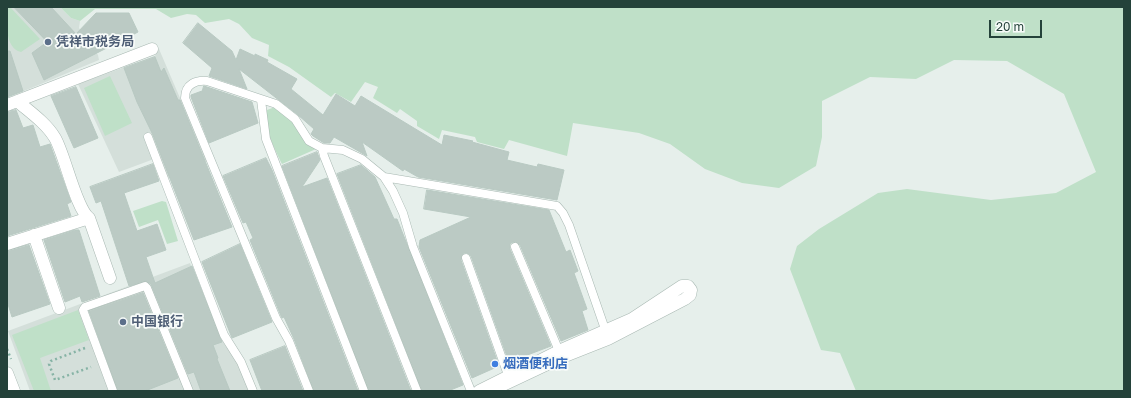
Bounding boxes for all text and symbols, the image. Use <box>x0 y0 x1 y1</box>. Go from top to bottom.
scale bar <box>991 12 1044 38</box>
text: 20 m <box>996 19 1024 34</box>
place label: 凭祥市税务局 <box>56 34 134 50</box>
marker: 凭祥市税务局 <box>43 37 53 47</box>
place label: 中国银行 <box>131 314 183 330</box>
marker: 中国银行 <box>118 317 128 327</box>
place label: 烟酒便利店 <box>503 356 568 372</box>
marker: 烟酒便利店 <box>490 359 500 369</box>

